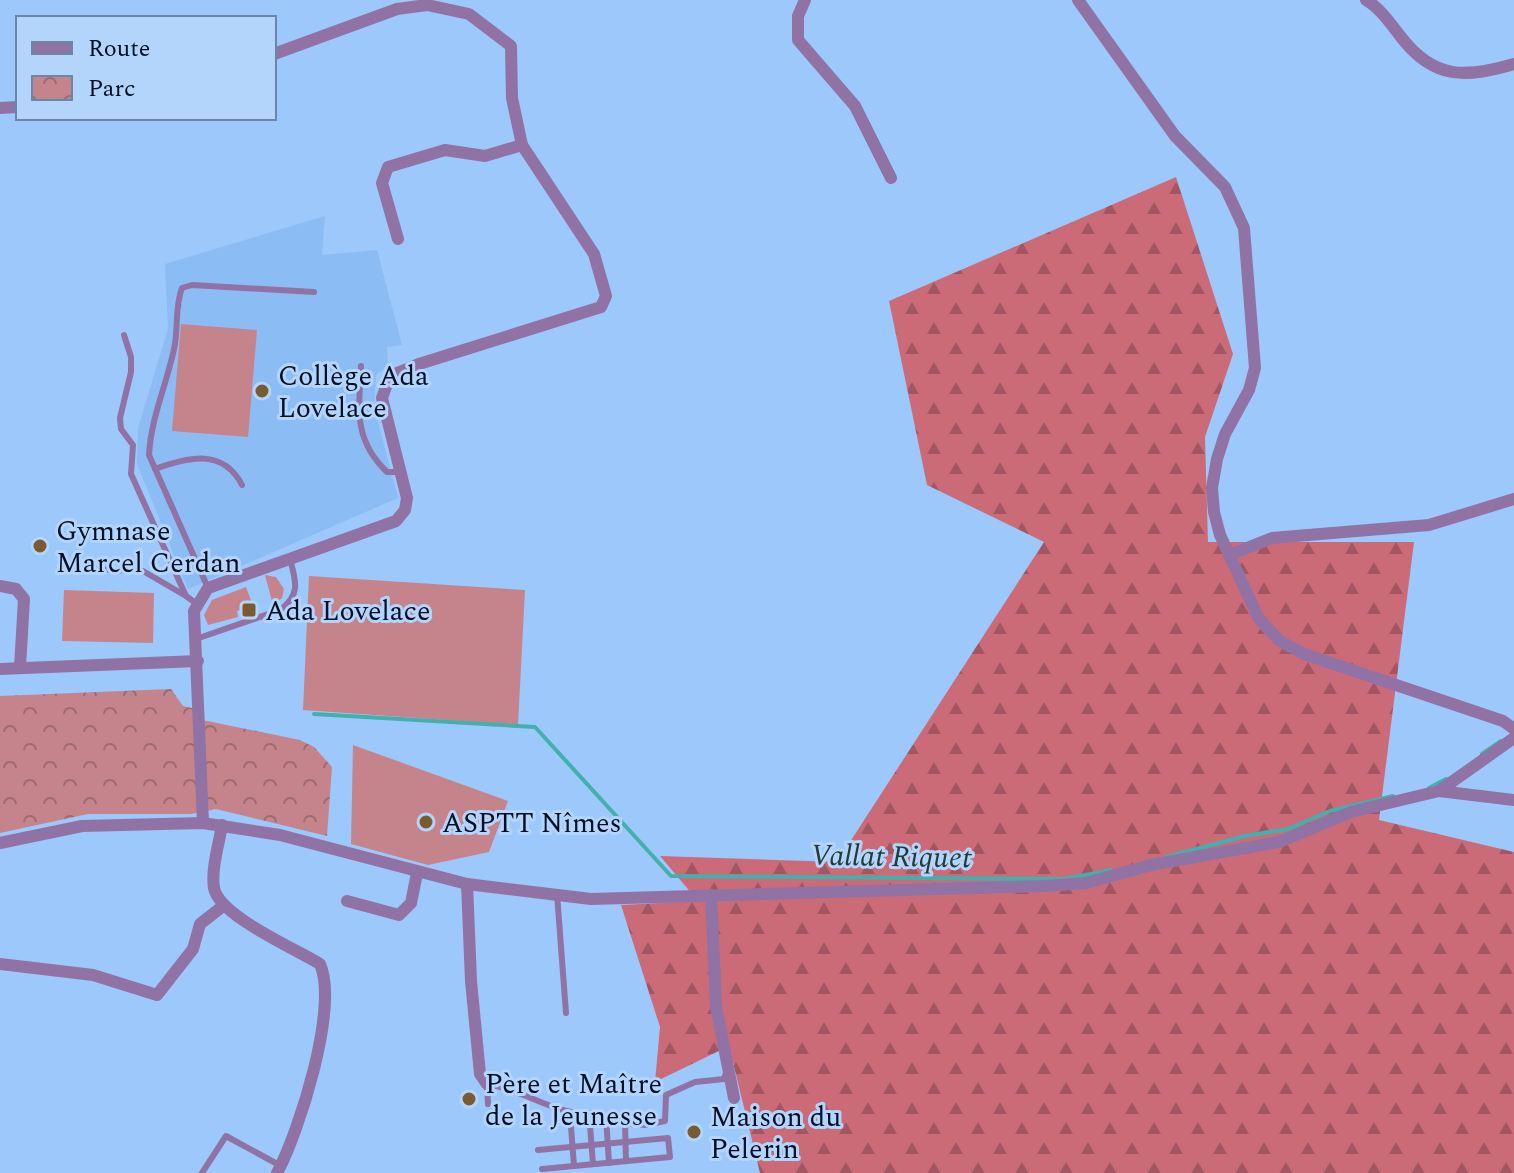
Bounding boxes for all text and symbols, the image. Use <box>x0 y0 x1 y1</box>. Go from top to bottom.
legend <box>16 16 276 120</box>
text: Route <box>88 31 150 67</box>
text: Parc <box>88 71 136 107</box>
place label: Collège Ada Lovelace <box>278 355 429 430</box>
marker: Collège Ada Lovelace <box>253 382 271 400</box>
place label: Gymnase Marcel Cerdan <box>56 510 241 585</box>
marker: Gymnase Marcel Cerdan <box>31 537 49 555</box>
place label: Ada Lovelace <box>265 590 430 633</box>
marker: Ada Lovelace <box>240 601 258 619</box>
place label: ASPTT Nîmes <box>442 802 622 845</box>
marker: ASPTT Nîmes <box>417 813 435 831</box>
water label: Vallat Riquet <box>810 833 972 881</box>
place label: Père et Maître de la Jeunesse <box>485 1063 662 1138</box>
marker: Père et Maître de la Jeunesse <box>460 1090 478 1108</box>
place label: Maison du Pelerin <box>710 1096 841 1171</box>
marker: Maison du Pelerin <box>685 1123 703 1141</box>

